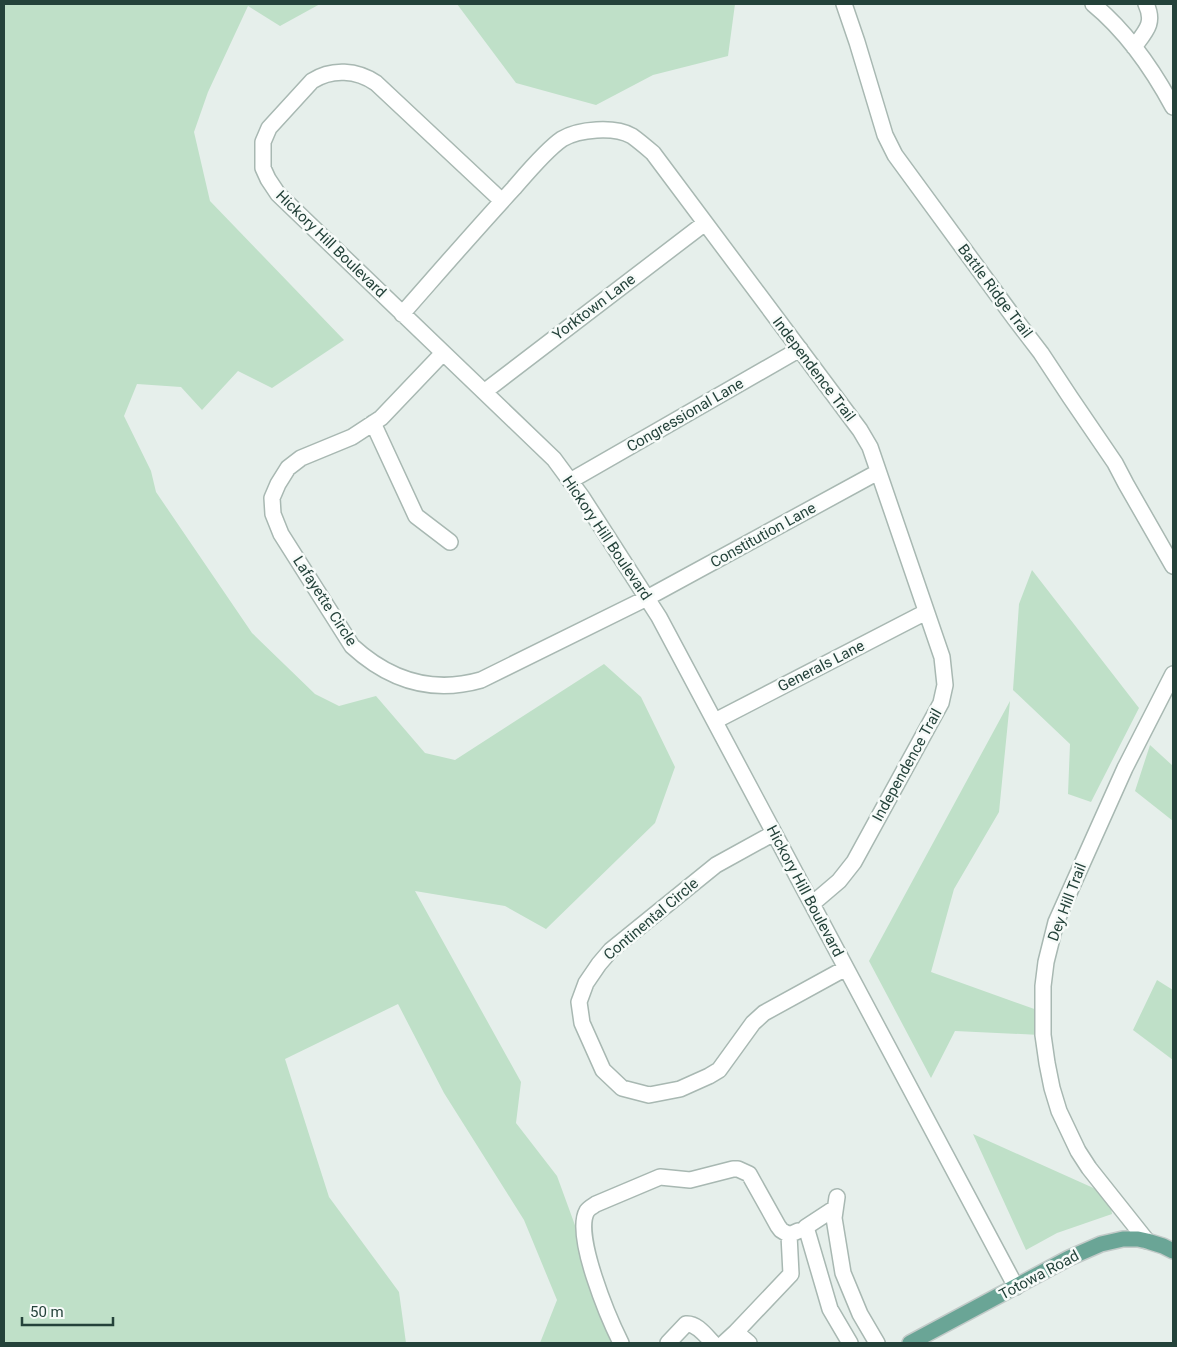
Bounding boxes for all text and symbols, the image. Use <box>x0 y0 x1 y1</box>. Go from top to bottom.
street label: Hickory Hill Boulevard <box>272 187 390 301</box>
street label: Battle Ridge Trail <box>954 241 1036 341</box>
street label: Yorktown Lane <box>549 270 639 344</box>
street label: Independence Trail <box>769 313 859 425</box>
street label: Congressional Lane <box>623 374 747 456</box>
street label: Hickory Hill Boulevard <box>559 472 655 604</box>
street label: Constitution Lane <box>707 499 819 571</box>
street label: Lafayette Circle <box>289 553 361 649</box>
street label: Generals Lane <box>775 636 867 696</box>
street label: Independence Trail <box>869 706 945 824</box>
street label: Hickory Hill Boulevard <box>763 822 847 960</box>
street label: Dey Hill Trail <box>1044 860 1090 944</box>
street label: Continental Circle <box>600 874 702 964</box>
street label: Totowa Road <box>996 1246 1082 1304</box>
scale bar <box>22 1294 114 1326</box>
text: 50 m <box>30 1303 64 1321</box>

